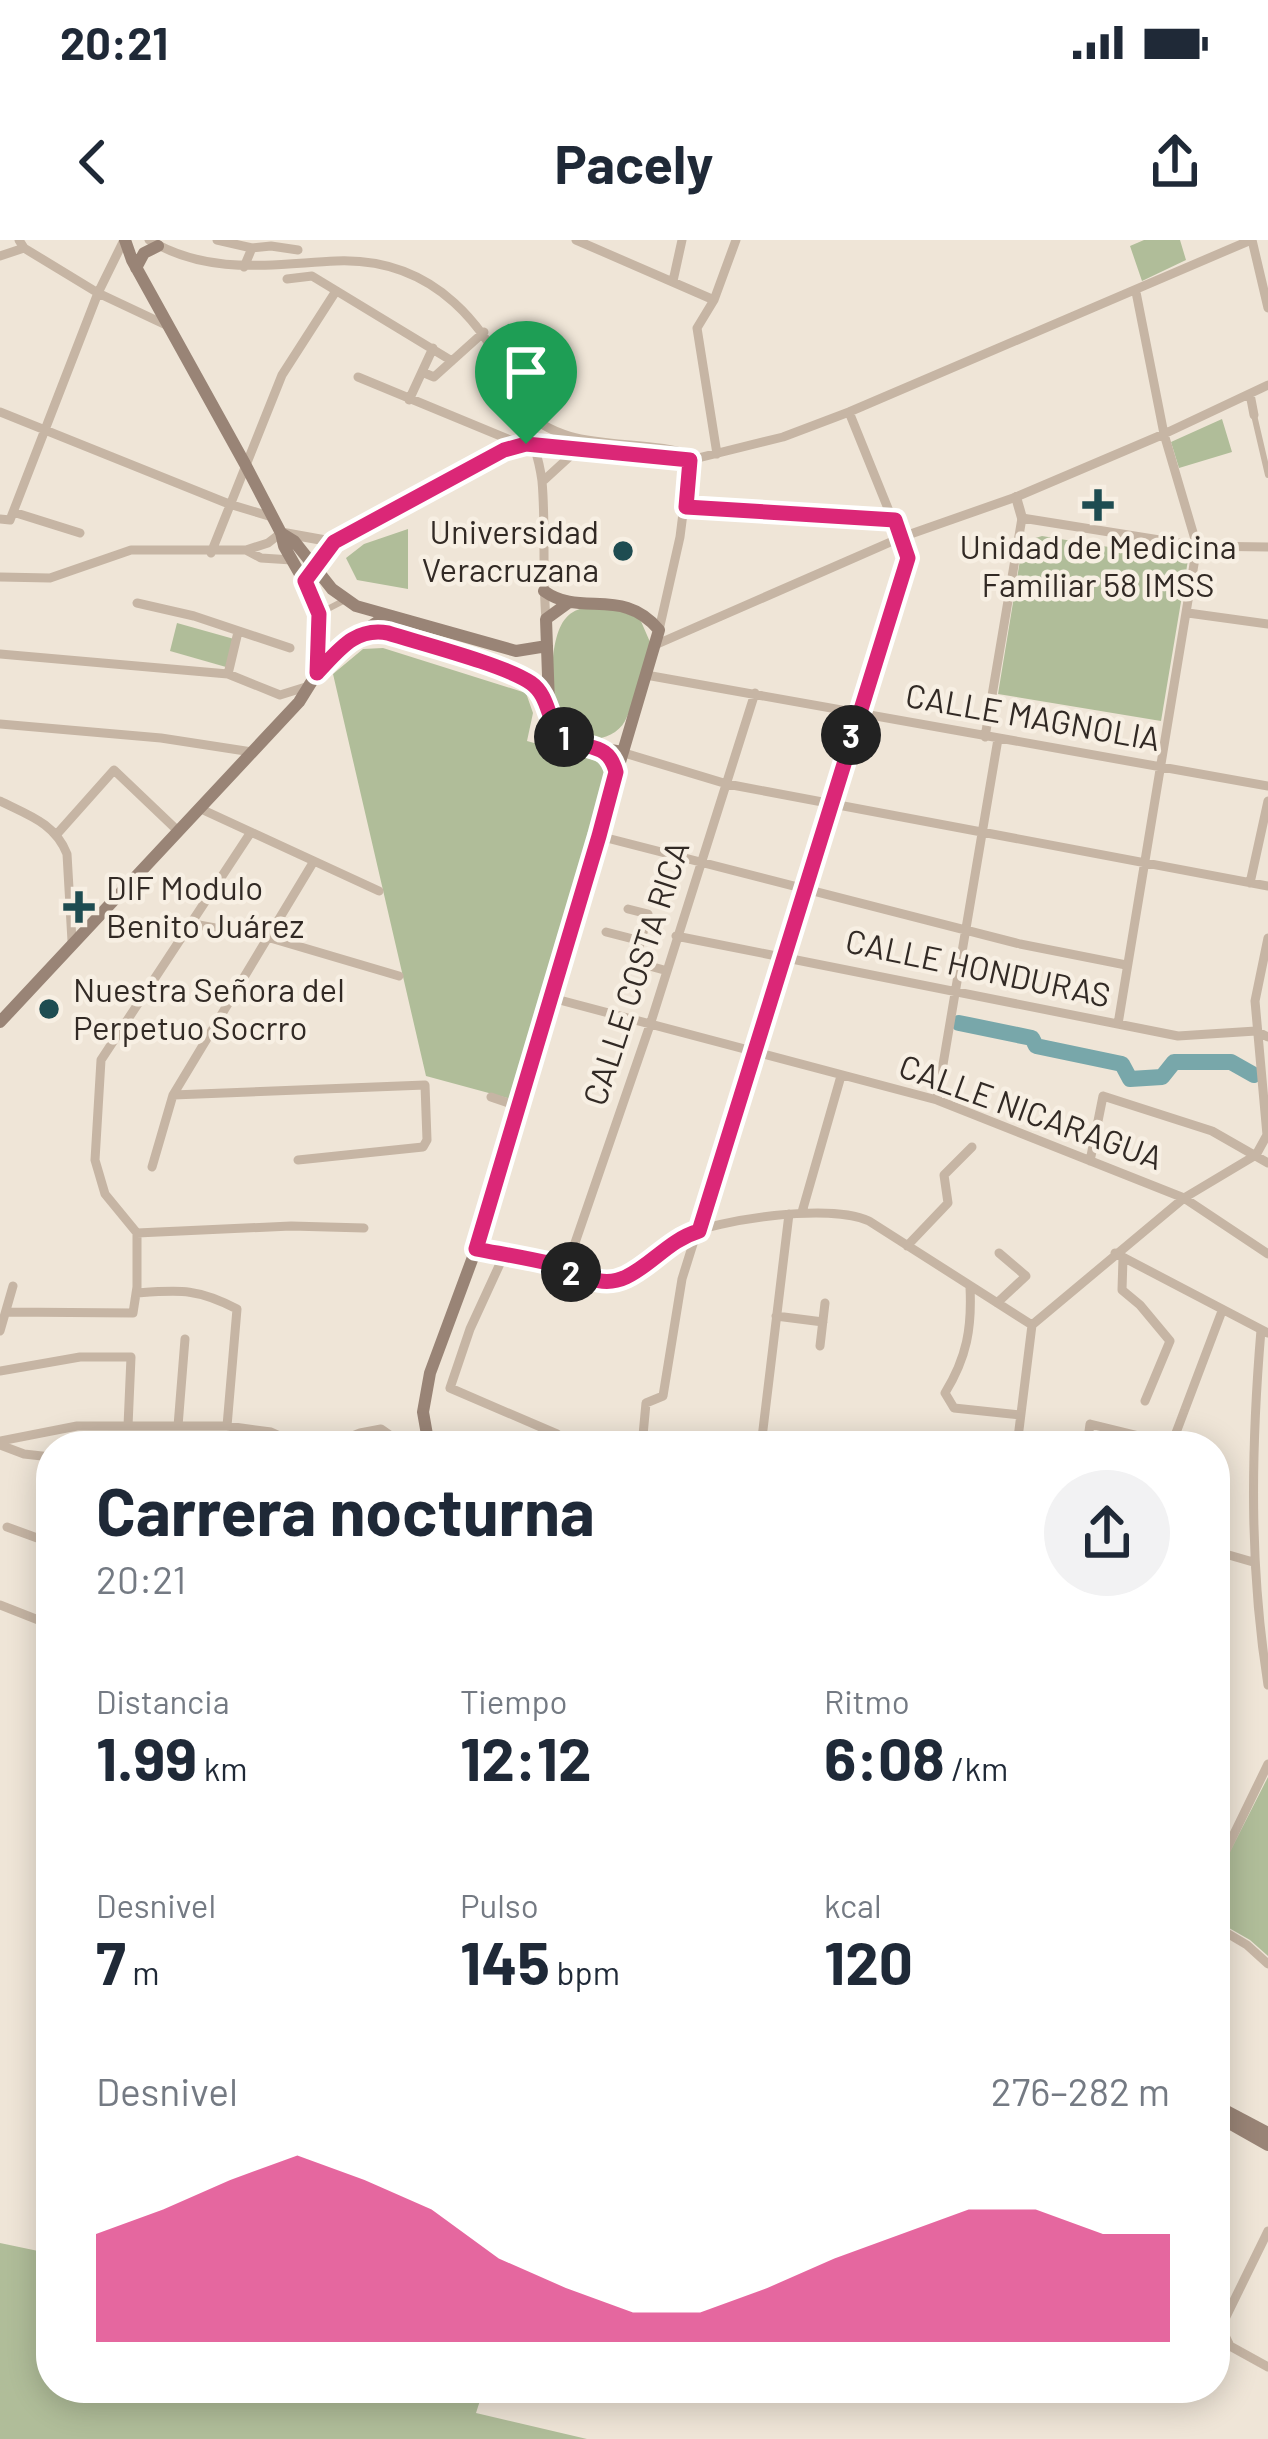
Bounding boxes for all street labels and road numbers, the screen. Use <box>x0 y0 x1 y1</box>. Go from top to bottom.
street label: CALLE MAGNOLIA <box>903 674 1164 758</box>
street label: CALLE COSTA RICA <box>573 835 697 1110</box>
street label: CALLE HONDURAS <box>842 919 1114 1015</box>
street label: CALLE NICARAGUA <box>894 1045 1169 1177</box>

